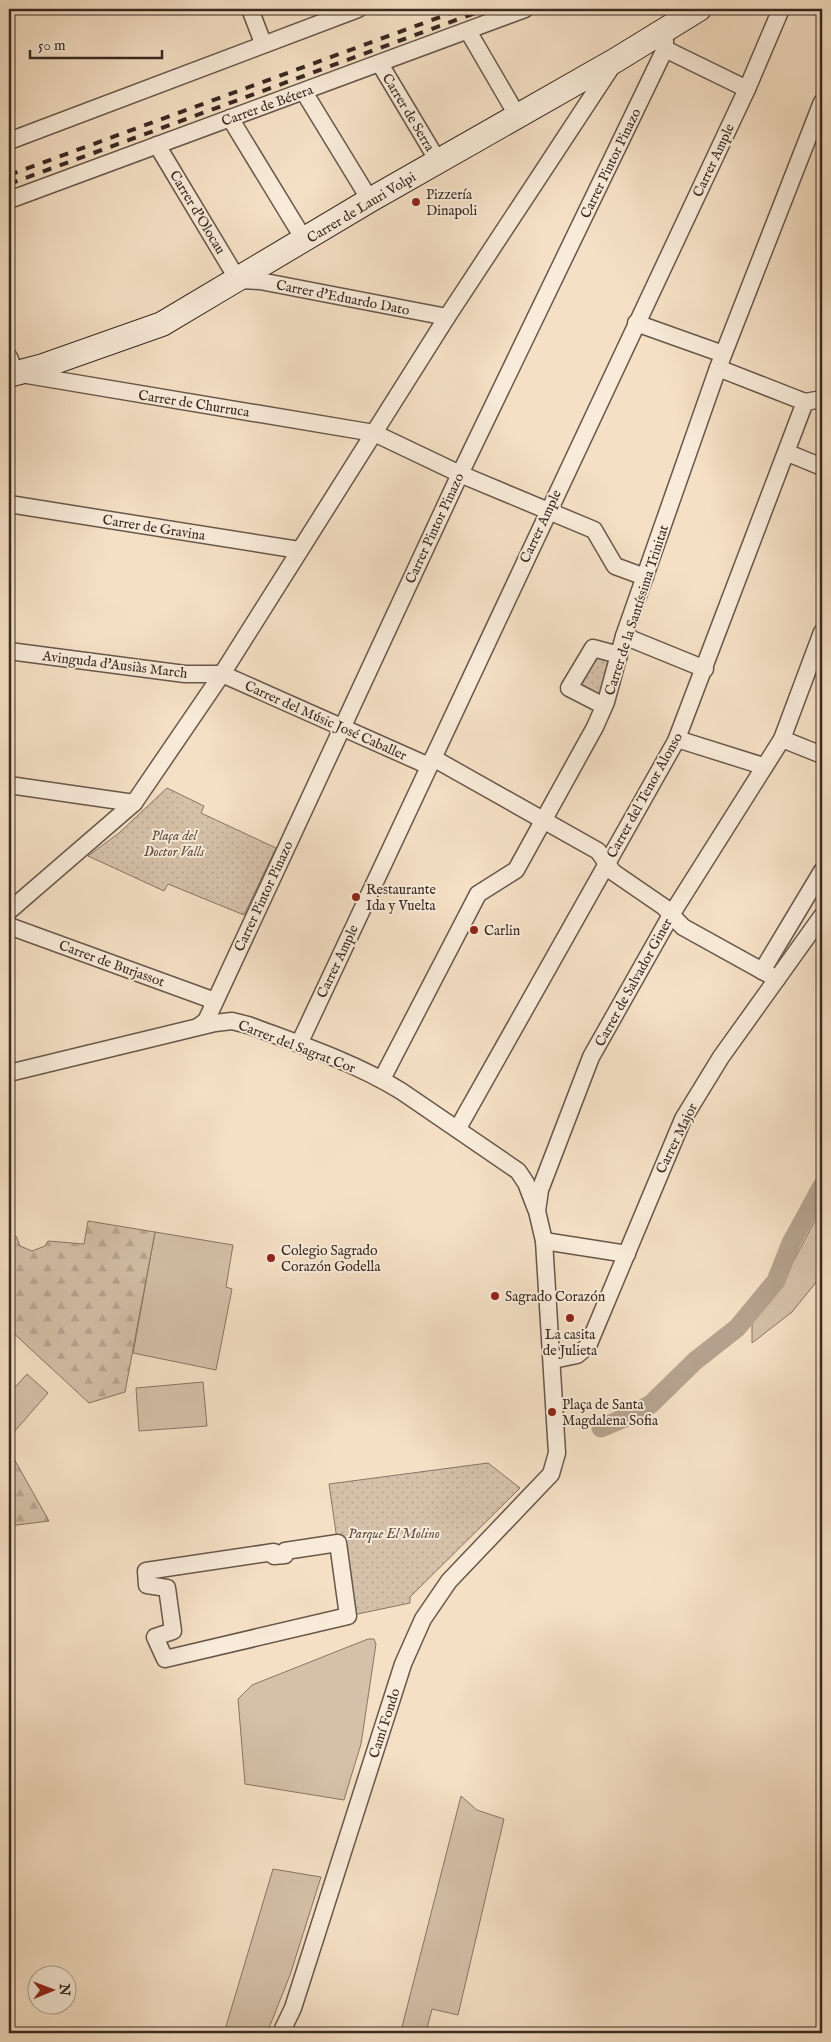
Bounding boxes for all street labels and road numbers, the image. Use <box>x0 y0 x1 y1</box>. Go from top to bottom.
street label: Carrer de Serra <box>378 70 439 156</box>
street label: Carrer de Bétera <box>219 81 316 131</box>
street label: Carrer Pintor Pinazo <box>576 105 646 221</box>
street label: Carrer Ample <box>689 120 739 200</box>
street label: Carrer d'Olocau <box>165 167 229 258</box>
street label: Carrer de Lauri Volpi <box>304 168 420 248</box>
street label: Carrer d'Eduardo Dato <box>275 276 411 320</box>
street label: Carrer de Churruca <box>137 386 252 422</box>
street label: Carrer Pintor Pinazo <box>401 470 469 587</box>
street label: Carrer Ample <box>516 486 566 566</box>
street label: Carrer de Gravina <box>101 511 207 545</box>
street label: Carrer de la Santíssima Trinitat <box>601 523 673 698</box>
street label: Avinguda d'Ausiàs March <box>40 647 189 683</box>
street label: Carrer del Músic José Caballer <box>242 677 410 765</box>
street label: Carrer del Tenor Alonso <box>603 729 687 861</box>
street label: Carrer Pintor Pinazo <box>230 838 298 955</box>
street label: Carrer de Salvador Giner <box>591 915 677 1050</box>
street label: Carrer Ample <box>313 921 363 1001</box>
street label: Carrer de Burjassot <box>56 936 167 991</box>
street label: Carrer del Sagrat Cor <box>235 1016 358 1078</box>
street label: Carrer Major <box>652 1100 702 1177</box>
street label: Camí Fondo <box>365 1686 405 1761</box>

